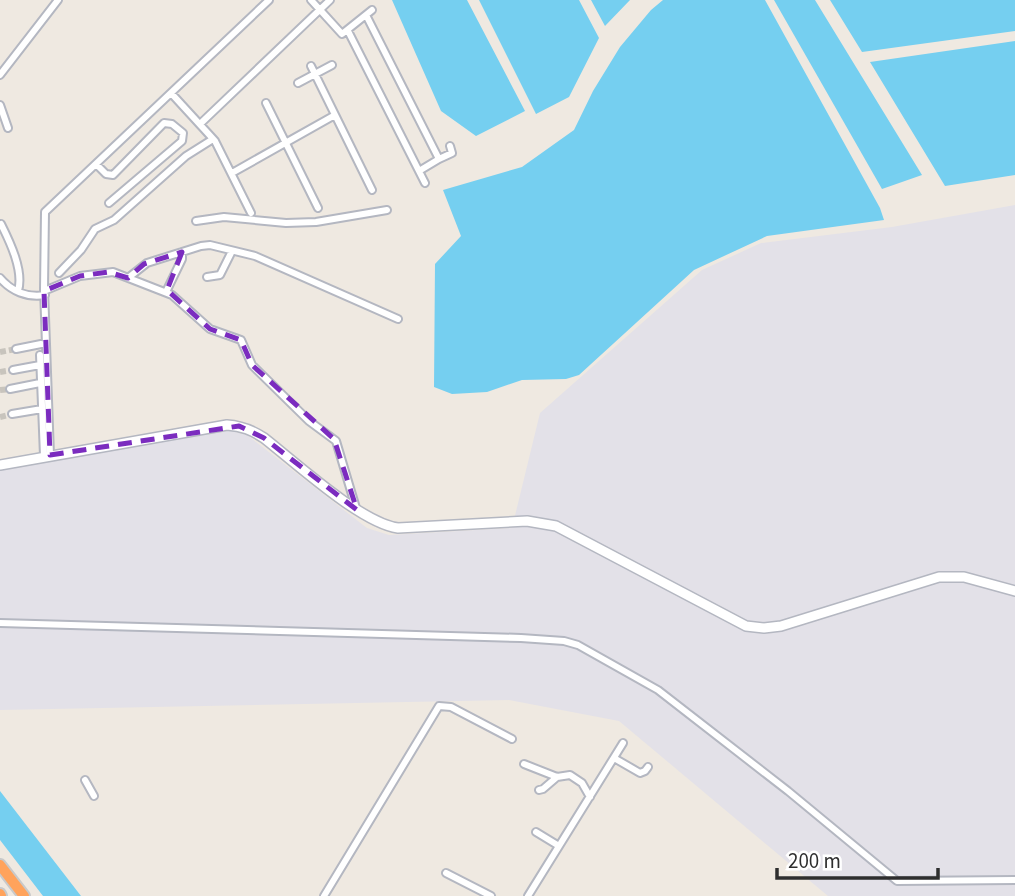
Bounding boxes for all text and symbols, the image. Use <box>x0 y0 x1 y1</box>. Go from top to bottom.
scale bar <box>777 836 938 880</box>
text: 200 m <box>788 846 841 876</box>

